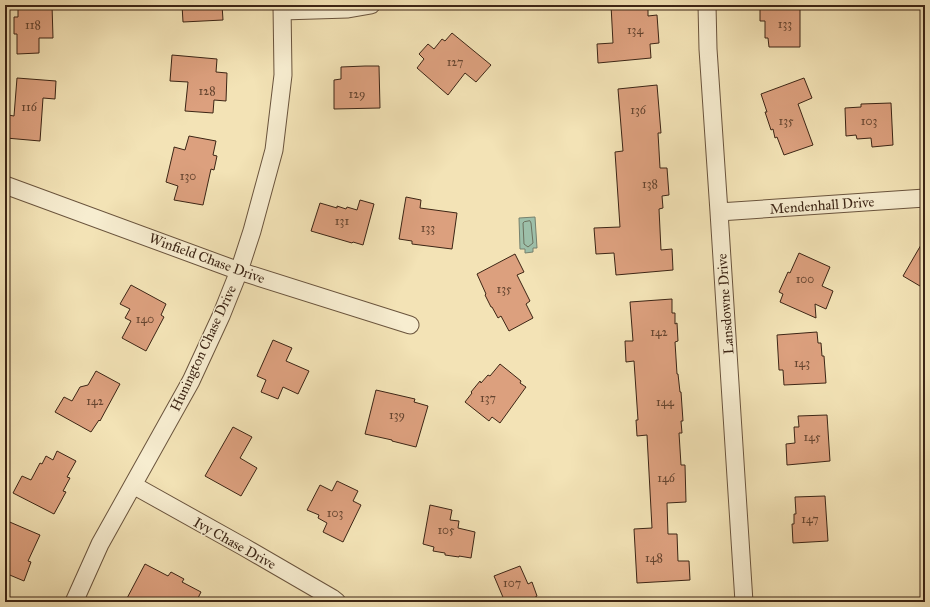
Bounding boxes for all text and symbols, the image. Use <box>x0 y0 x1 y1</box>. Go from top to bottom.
house number: 133 <box>778 17 792 31</box>
house number: 118 <box>25 18 41 32</box>
house number: 134 <box>627 23 643 37</box>
house number: 127 <box>447 55 463 69</box>
house number: 128 <box>198 84 216 98</box>
house number: 129 <box>348 87 366 101</box>
house number: 116 <box>21 100 38 114</box>
house number: 136 <box>630 103 647 117</box>
house number: 135 <box>778 114 794 128</box>
house number: 103 <box>861 114 877 128</box>
house number: 130 <box>180 169 196 183</box>
house number: 138 <box>642 177 658 191</box>
street label: Mendenhall Drive <box>769 193 875 218</box>
house number: 131 <box>335 214 349 228</box>
house number: 133 <box>421 221 435 235</box>
street label: Winfield Chase Drive <box>147 230 267 287</box>
street label: Lansdowne Drive <box>713 253 738 355</box>
house number: 100 <box>796 272 814 286</box>
street label: Hunington Chase Drive <box>167 282 240 414</box>
house number: 135 <box>496 282 512 296</box>
house number: 140 <box>136 312 154 326</box>
house number: 142 <box>650 325 668 339</box>
house number: 143 <box>794 356 810 370</box>
house number: 137 <box>480 391 496 405</box>
house number: 142 <box>86 394 104 408</box>
house number: 144 <box>656 395 674 409</box>
house number: 139 <box>389 408 405 422</box>
house number: 145 <box>803 430 821 444</box>
house number: 146 <box>657 471 676 485</box>
house number: 103 <box>327 506 343 520</box>
house number: 147 <box>801 512 819 526</box>
street label: Ivy Chase Drive <box>191 514 279 573</box>
house number: 105 <box>437 523 455 537</box>
house number: 148 <box>645 551 663 565</box>
house number: 107 <box>503 576 521 590</box>

